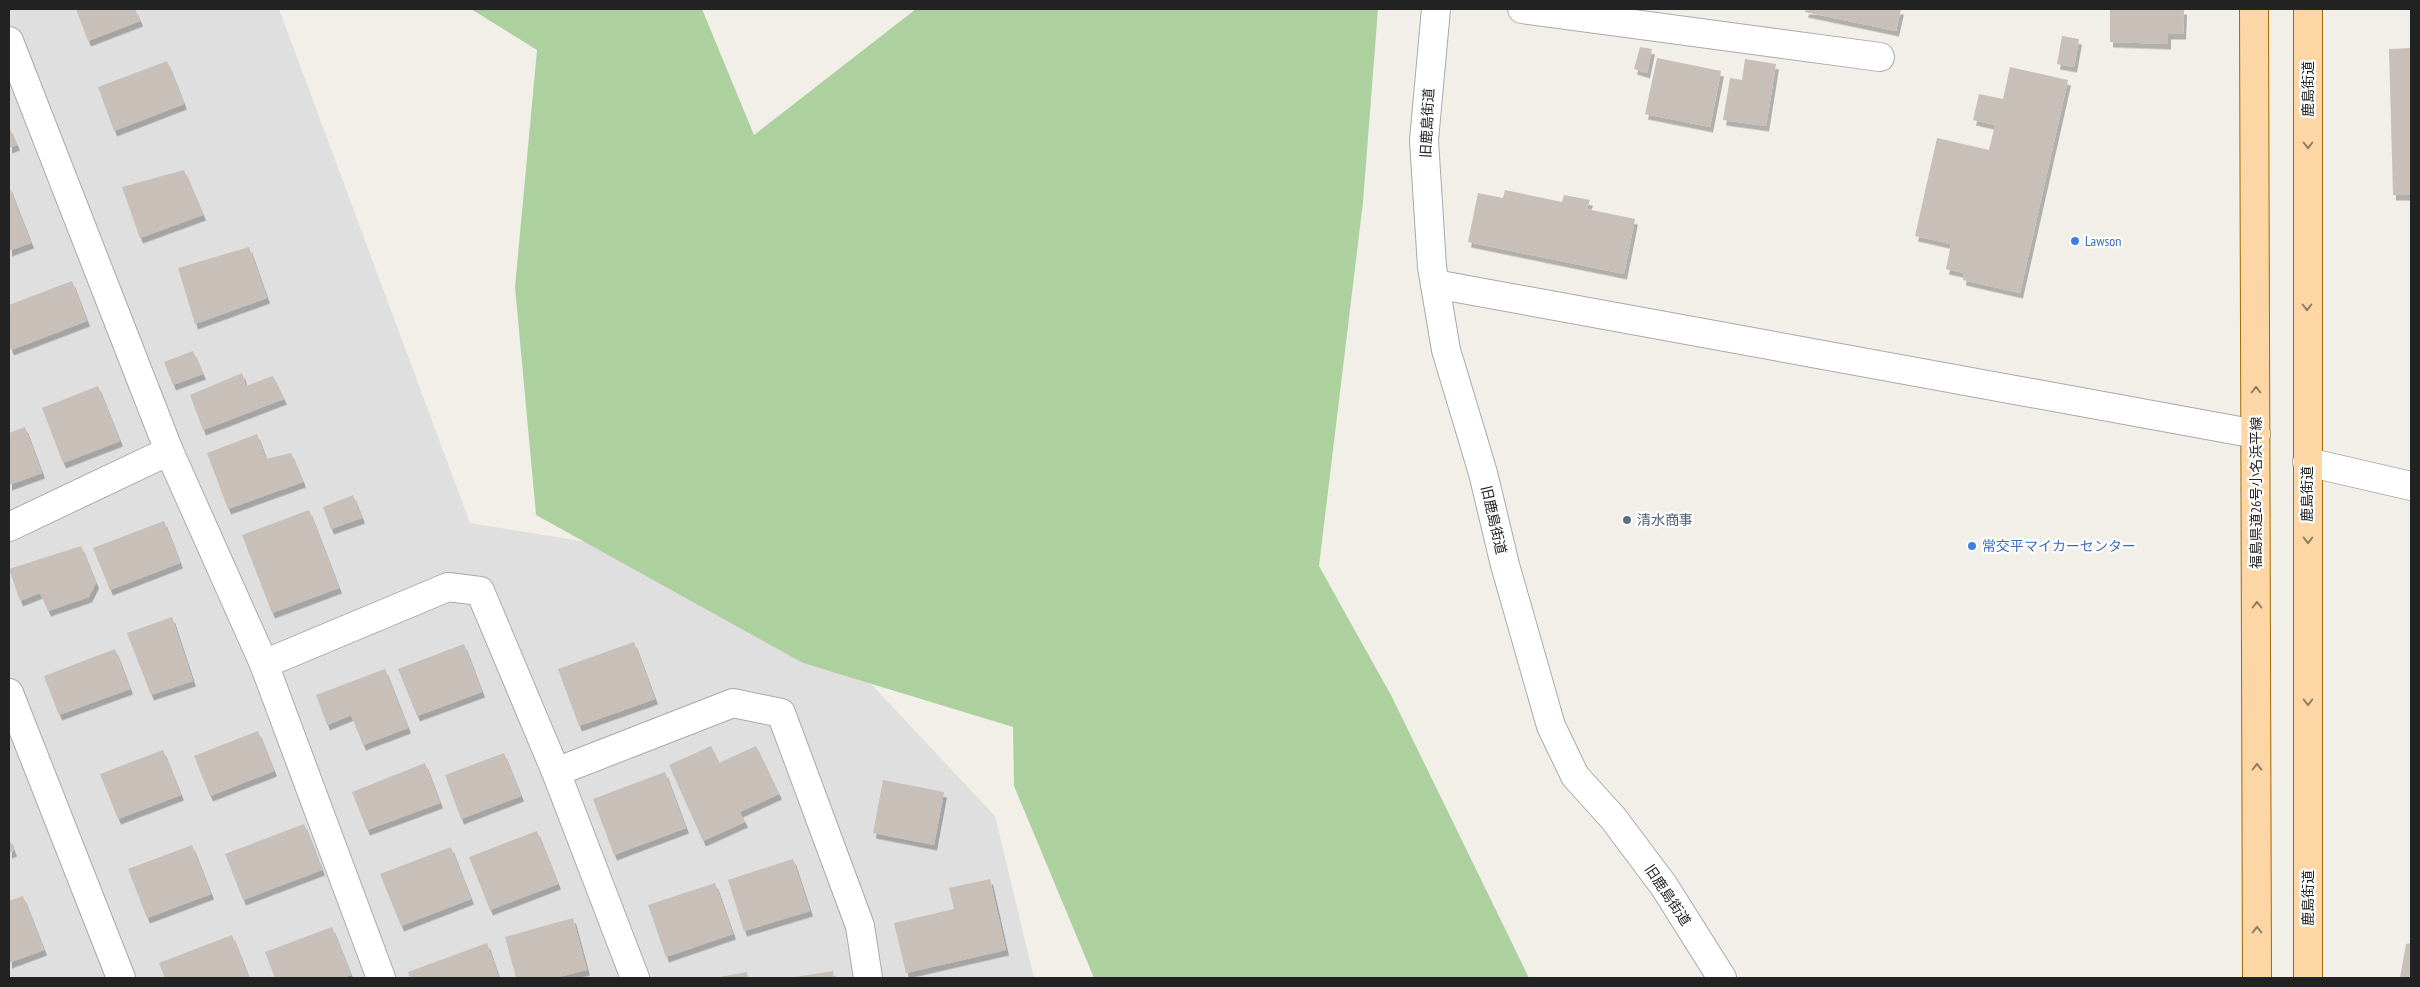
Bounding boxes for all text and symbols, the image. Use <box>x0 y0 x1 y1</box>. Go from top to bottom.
street label: 鹿島街道 <box>2299 61 2317 117</box>
street label: 旧鹿島街道 <box>1416 88 1438 158</box>
one-way arrow <box>2303 142 2313 149</box>
place label: Lawson <box>2085 232 2121 250</box>
marker: Lawson <box>2069 235 2081 247</box>
one-way arrow <box>2302 304 2313 312</box>
one-way arrow <box>2251 385 2261 393</box>
street label: 福島県道26号小名浜平線 <box>2247 417 2265 569</box>
street label: 鹿島街道 <box>2298 466 2316 522</box>
street label: 旧鹿島街道 <box>1477 484 1511 556</box>
place label: 清水商事 <box>1637 511 1693 529</box>
marker: 清水商事 <box>1621 514 1633 526</box>
one-way arrow <box>2302 536 2313 544</box>
place label: 常交平マイカーセンター <box>1982 537 2136 555</box>
marker: 常交平マイカーセンター <box>1966 540 1978 552</box>
one-way arrow <box>2252 600 2262 608</box>
one-way arrow <box>2303 699 2313 707</box>
one-way arrow <box>2252 763 2262 770</box>
street label: 旧鹿島街道 <box>1641 861 1695 929</box>
street label: 鹿島街道 <box>2299 870 2317 926</box>
one-way arrow <box>2252 925 2262 933</box>

